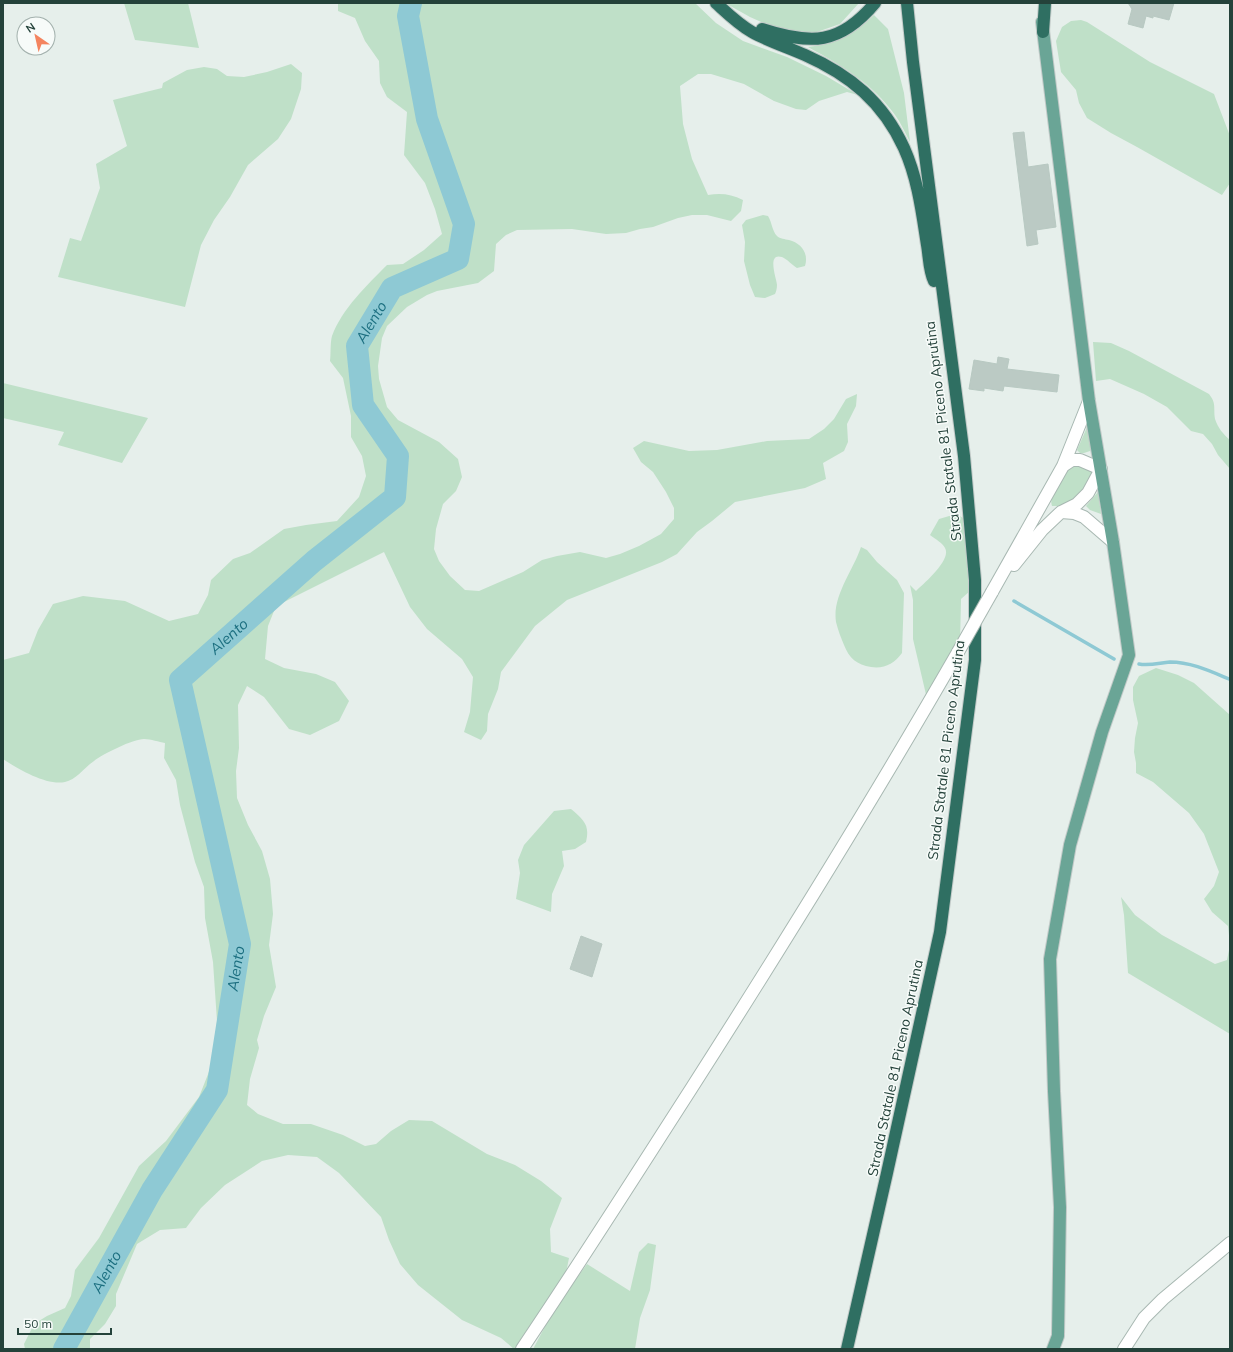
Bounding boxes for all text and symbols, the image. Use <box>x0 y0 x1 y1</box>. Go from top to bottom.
north arrow <box>16 16 56 56</box>
text: N <box>23 20 38 36</box>
water label: Alento <box>351 297 391 347</box>
street label: Strada Statale 81 Piceno Aprutina <box>921 320 965 542</box>
water label: Alento <box>205 614 252 659</box>
street label: Strada Statale 81 Piceno Aprutina <box>924 639 968 861</box>
water label: Alento <box>223 944 249 993</box>
street label: Strada Statale 81 Piceno Aprutina <box>863 958 927 1178</box>
water label: Alento <box>86 1247 126 1297</box>
scale bar <box>18 1310 111 1336</box>
text: 50 m <box>24 1316 52 1331</box>

